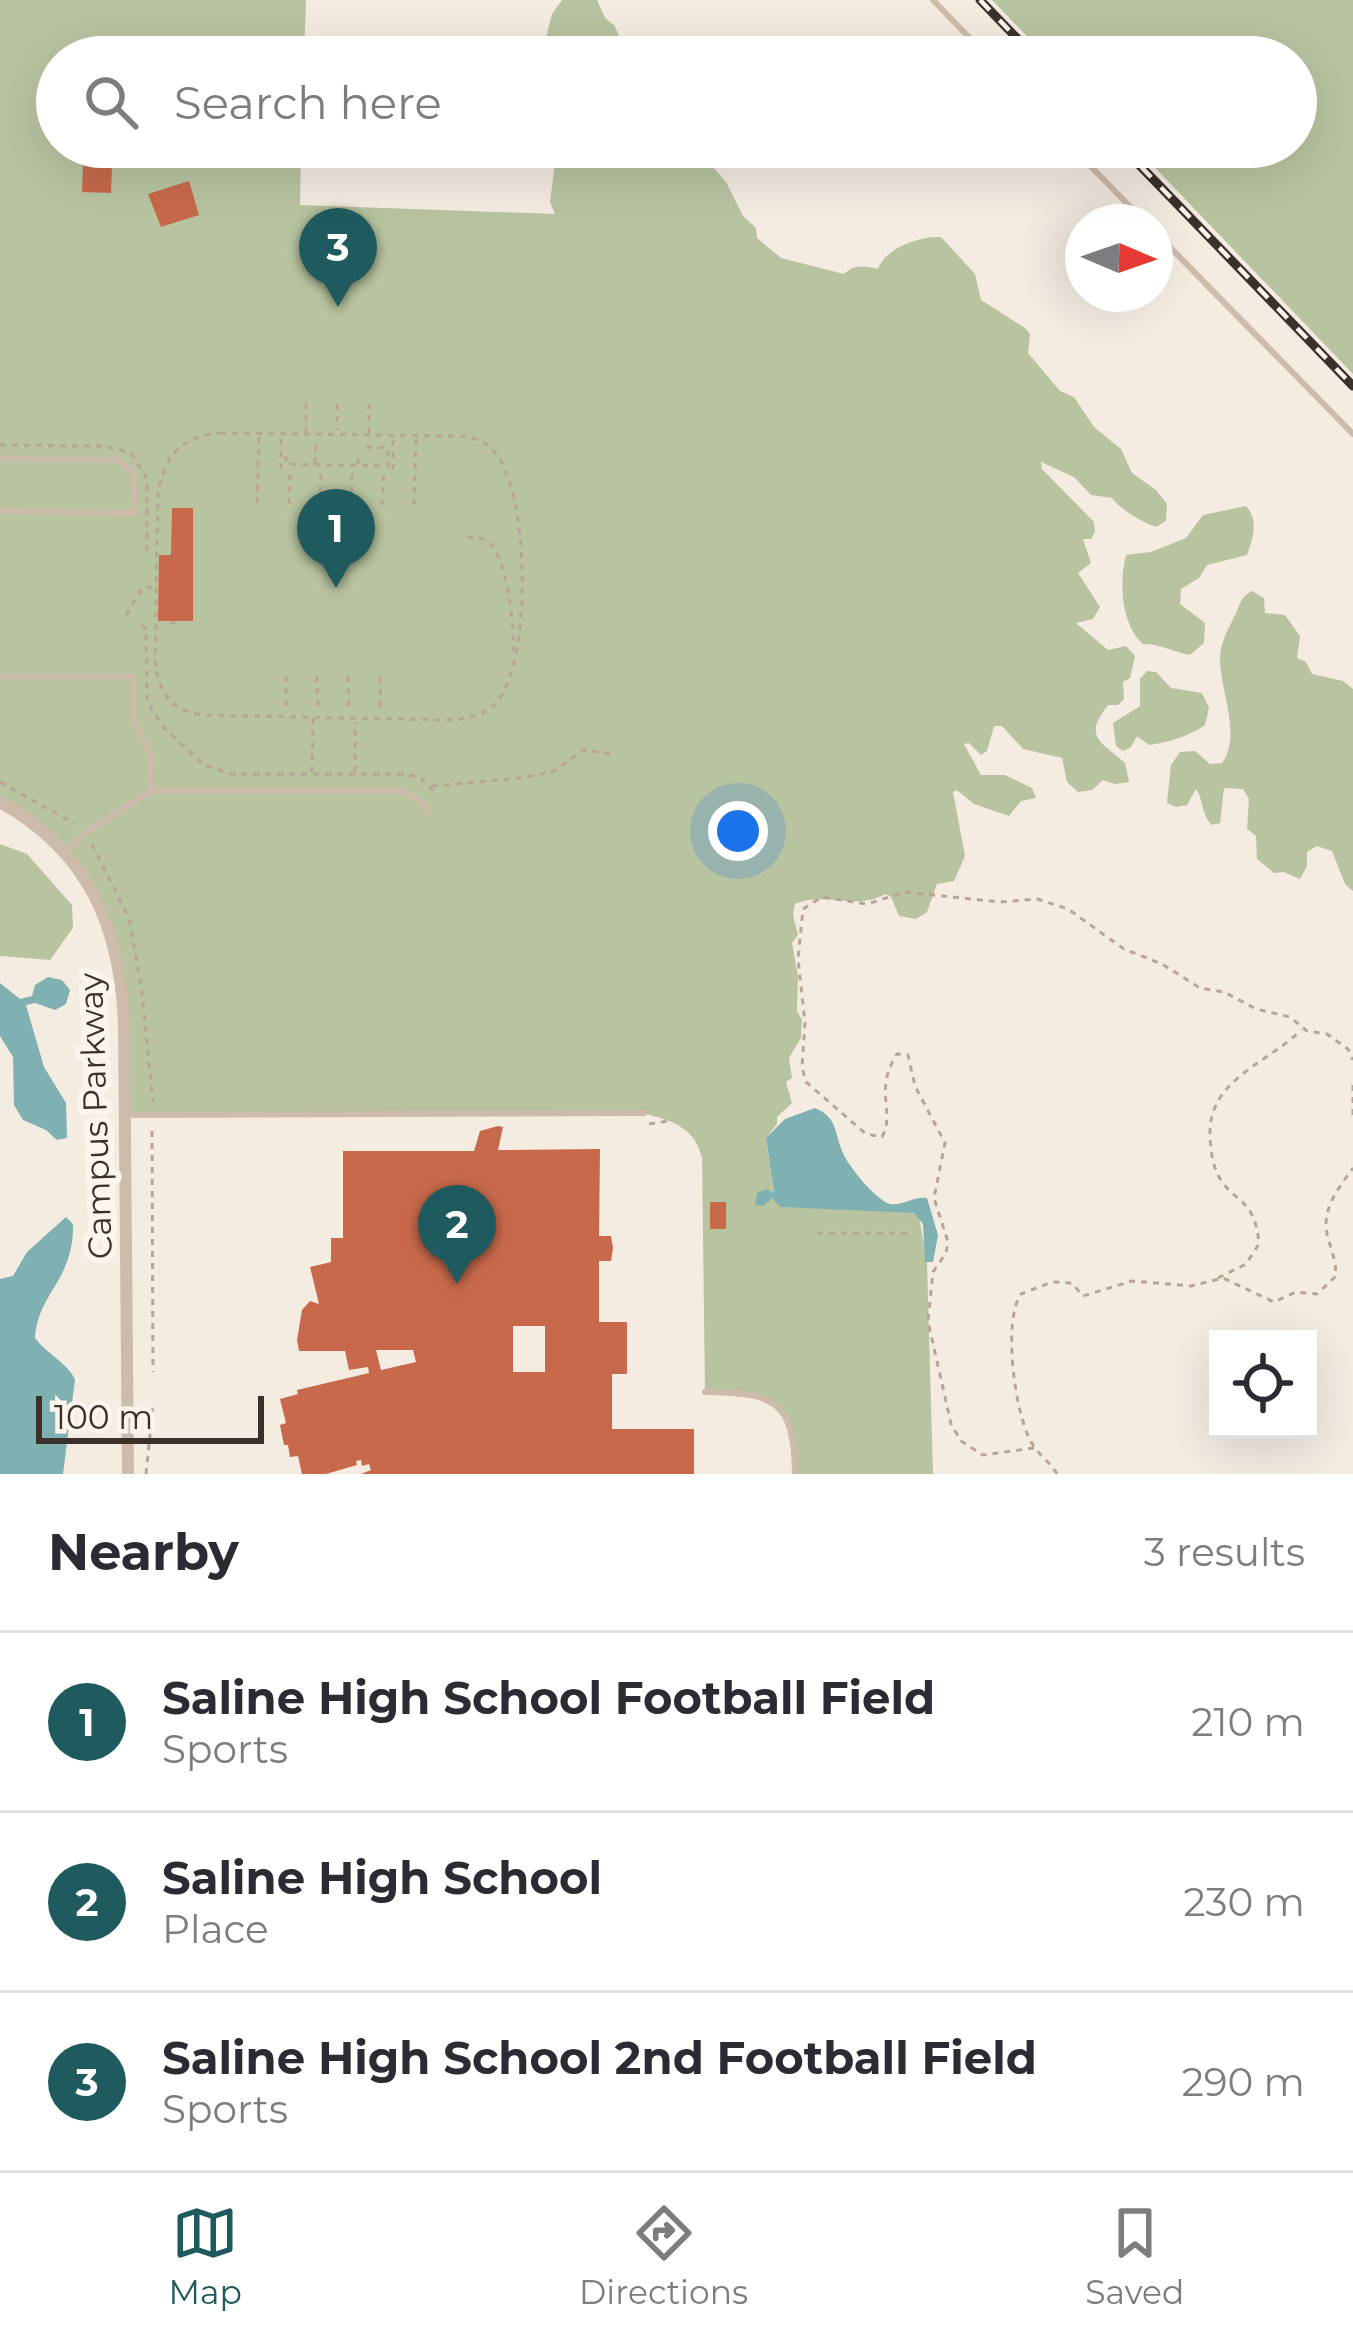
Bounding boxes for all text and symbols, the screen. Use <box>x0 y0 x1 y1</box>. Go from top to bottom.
search box <box>36 36 1317 168</box>
icon: search <box>78 69 144 135</box>
text: Search here <box>174 75 442 130</box>
north arrow <box>1065 204 1173 312</box>
pin: 3 <box>299 208 377 307</box>
pin: 1 <box>297 489 375 588</box>
your location <box>708 801 768 861</box>
street label: Campus Parkway <box>70 972 120 1260</box>
pin: 2 <box>418 1185 496 1284</box>
map controls <box>1209 1330 1317 1438</box>
button: locate <box>1209 1330 1317 1438</box>
scale bar <box>36 1390 264 1443</box>
text: 100 m <box>54 1397 153 1437</box>
text: Nearby <box>48 1521 239 1583</box>
text: 3 results <box>1144 1528 1305 1576</box>
text: Saline High School Football Field <box>162 1670 935 1725</box>
text: 1 <box>79 1698 95 1746</box>
text: 210 m <box>1191 1698 1305 1746</box>
text: Sports <box>162 1725 288 1773</box>
text: Saline High School <box>162 1850 602 1905</box>
text: 2 <box>75 1878 99 1926</box>
text: 230 m <box>1183 1878 1305 1926</box>
text: Place <box>162 1905 269 1953</box>
text: Saline High School 2nd Football Field <box>162 2030 1037 2085</box>
text: 3 <box>75 2058 99 2106</box>
text: 290 m <box>1182 2058 1305 2106</box>
text: Sports <box>162 2085 288 2133</box>
tab: Map <box>169 2200 242 2312</box>
tab: Directions <box>579 2200 748 2312</box>
tab: Saved <box>1085 2200 1184 2312</box>

